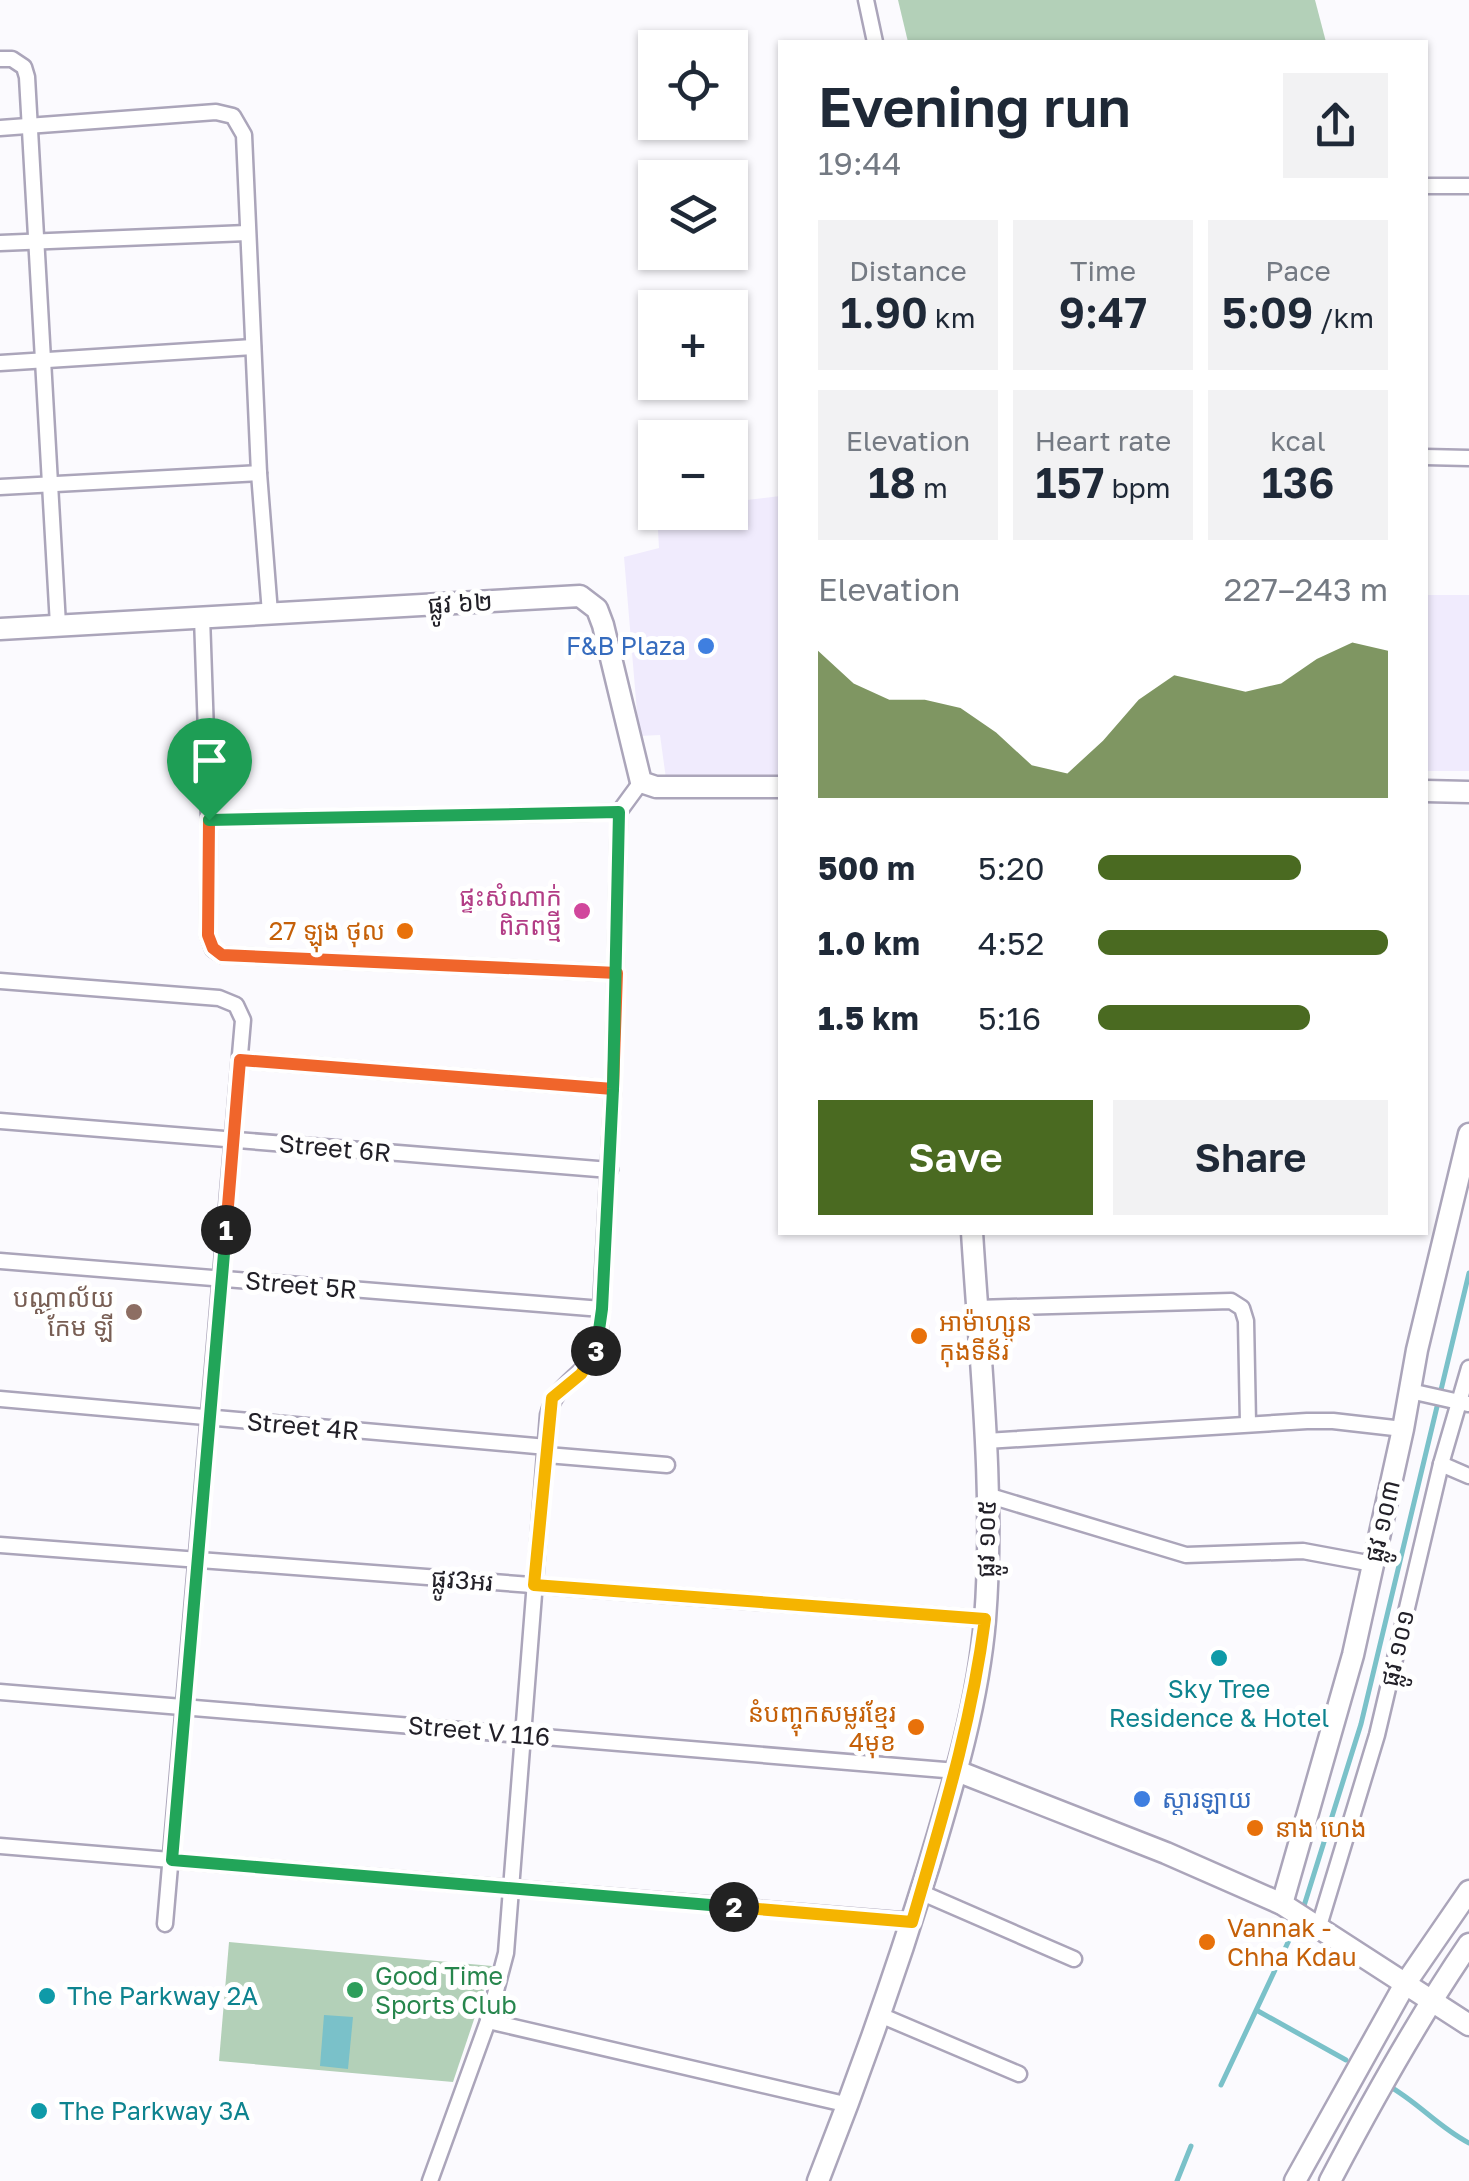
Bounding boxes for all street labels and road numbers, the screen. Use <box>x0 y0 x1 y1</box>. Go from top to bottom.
street label: ផ្លូវ ៦២ <box>427 585 494 628</box>
street label: Street 6R <box>278 1127 392 1168</box>
street label: Street 5R <box>244 1264 358 1305</box>
street label: Street 4R <box>246 1405 360 1446</box>
street label: ផ្លូវ ១០៣ <box>1357 1477 1414 1567</box>
street label: ផ្លូវ ១០៥ <box>969 1500 1010 1578</box>
street label: ផ្លូវ3អរ <box>430 1562 494 1605</box>
street label: ផ្លូវ ១០១ <box>1373 1606 1429 1691</box>
street label: Street V 116 <box>407 1709 551 1752</box>

